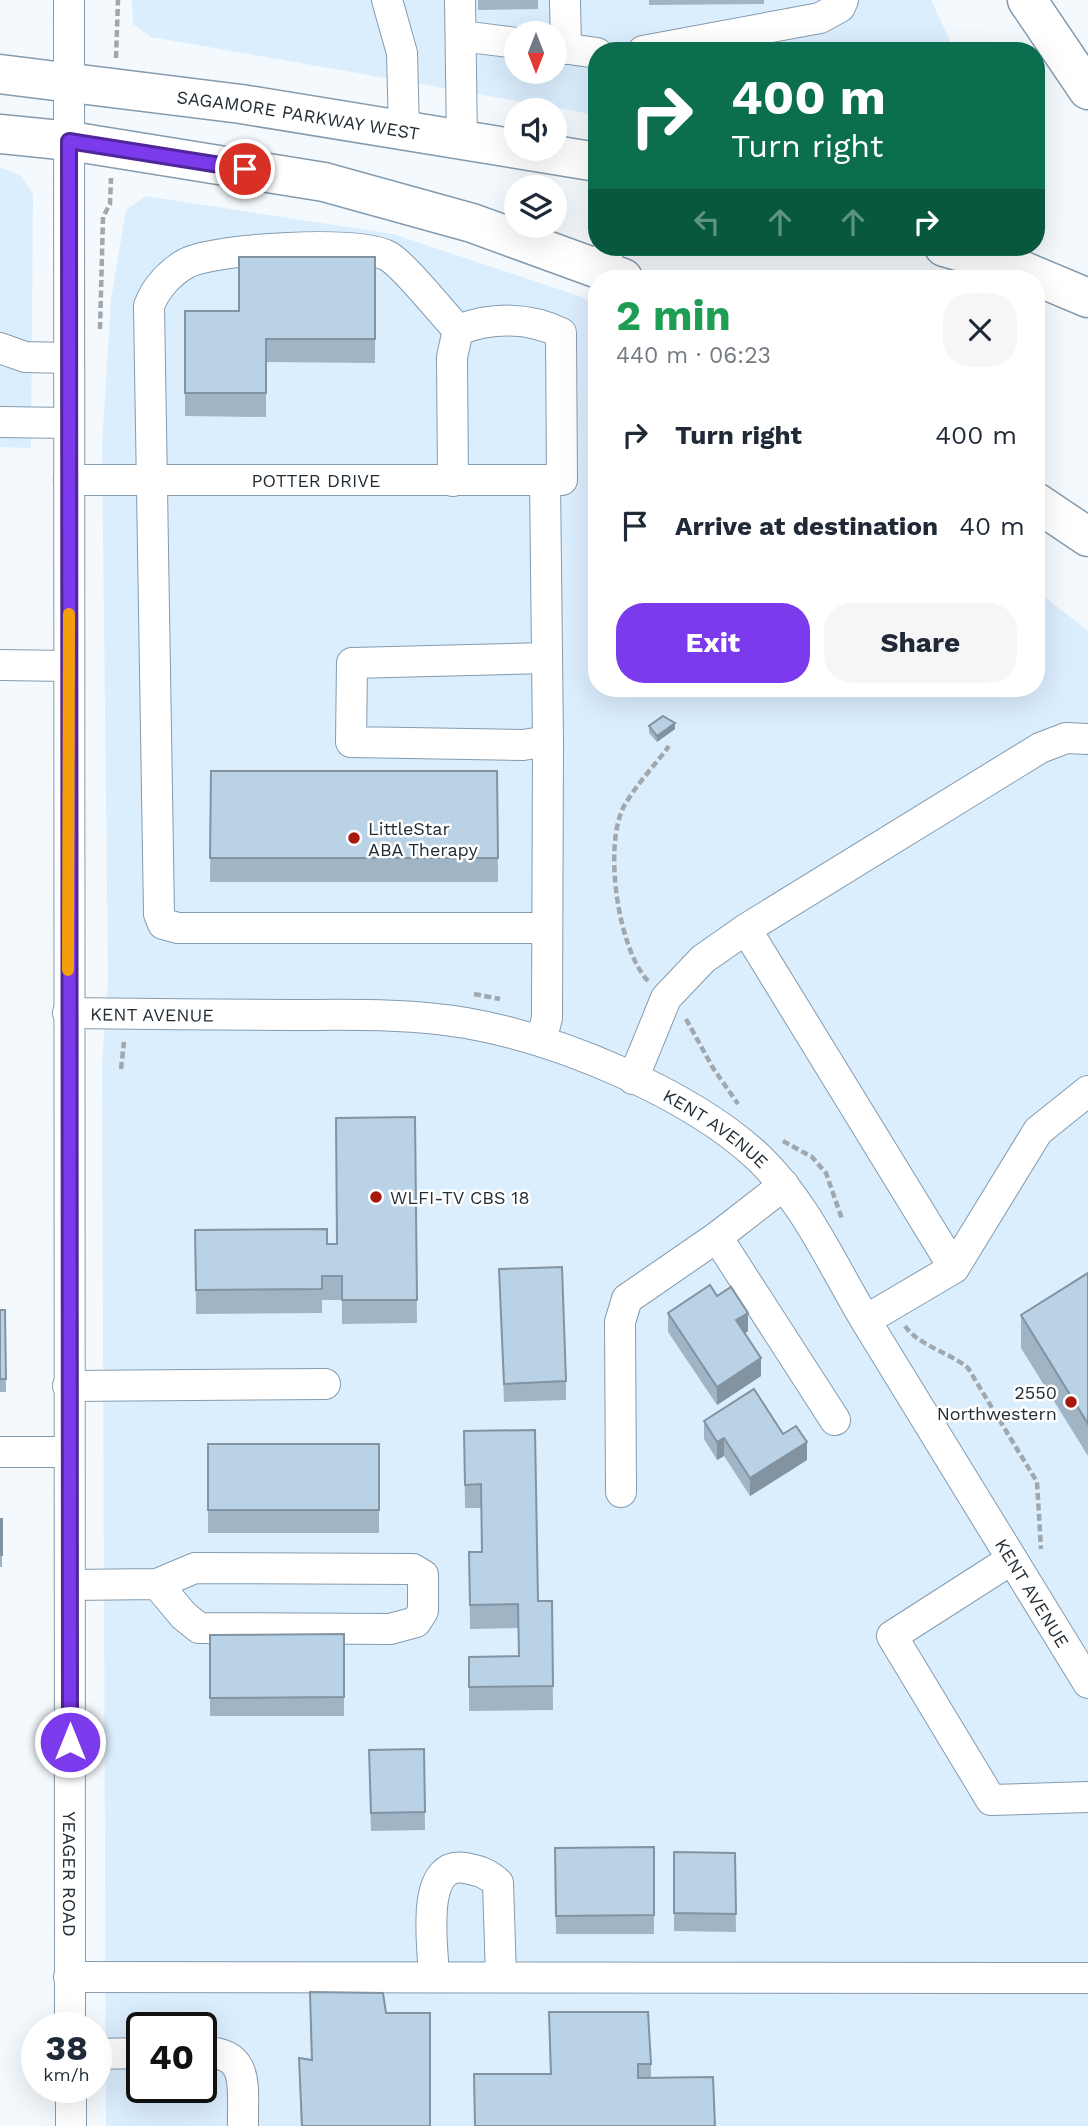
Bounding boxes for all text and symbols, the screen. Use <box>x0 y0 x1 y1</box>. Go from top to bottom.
north arrow <box>504 21 567 84</box>
map controls <box>504 21 567 238</box>
text: 400 m <box>731 68 886 126</box>
icon: right <box>616 70 707 161</box>
street label: SAGAMORE PARKWAY WEST <box>176 86 421 143</box>
button: sound <box>504 98 567 161</box>
text: Turn right <box>731 127 883 165</box>
pin <box>215 139 275 199</box>
icon: arrive <box>226 150 264 188</box>
button: layers <box>504 175 567 238</box>
icon: left <box>688 203 726 241</box>
icon: ahead <box>761 203 799 241</box>
icon: ahead <box>834 203 872 241</box>
icon: right <box>907 203 945 241</box>
text: 2 min <box>616 291 731 340</box>
button: close <box>943 293 1017 367</box>
text: 440 m · 06:23 <box>616 342 771 369</box>
icon: right <box>616 416 654 454</box>
text: Turn right <box>675 420 802 450</box>
text: 400 m <box>935 420 1017 450</box>
street label: POTTER DRIVE <box>252 470 380 491</box>
icon: arrive <box>616 507 654 545</box>
text: Arrive at destination <box>675 511 938 541</box>
text: 40 m <box>959 511 1025 541</box>
button: Exit <box>616 603 810 683</box>
button: Share <box>824 603 1017 683</box>
place label: LittleStar ABA Therapy <box>368 818 479 860</box>
marker: LittleStar ABA Therapy <box>346 830 362 846</box>
street label: KENT AVENUE <box>90 1003 214 1025</box>
street label: KENT AVENUE <box>660 1084 773 1172</box>
place label: WLFI-TV CBS 18 <box>390 1187 529 1208</box>
marker: WLFI-TV CBS 18 <box>368 1189 384 1205</box>
place label: 2550 Northwestern <box>937 1382 1057 1424</box>
marker: 2550 Northwestern <box>1063 1394 1079 1410</box>
street label: KENT AVENUE <box>991 1534 1074 1651</box>
position arrow <box>33 1705 107 1779</box>
street label: YEAGER ROAD <box>59 1811 80 1937</box>
speed limit sign: 40 <box>126 2012 217 2103</box>
text: 38 <box>45 2027 88 2069</box>
text: km/h <box>43 2064 90 2085</box>

